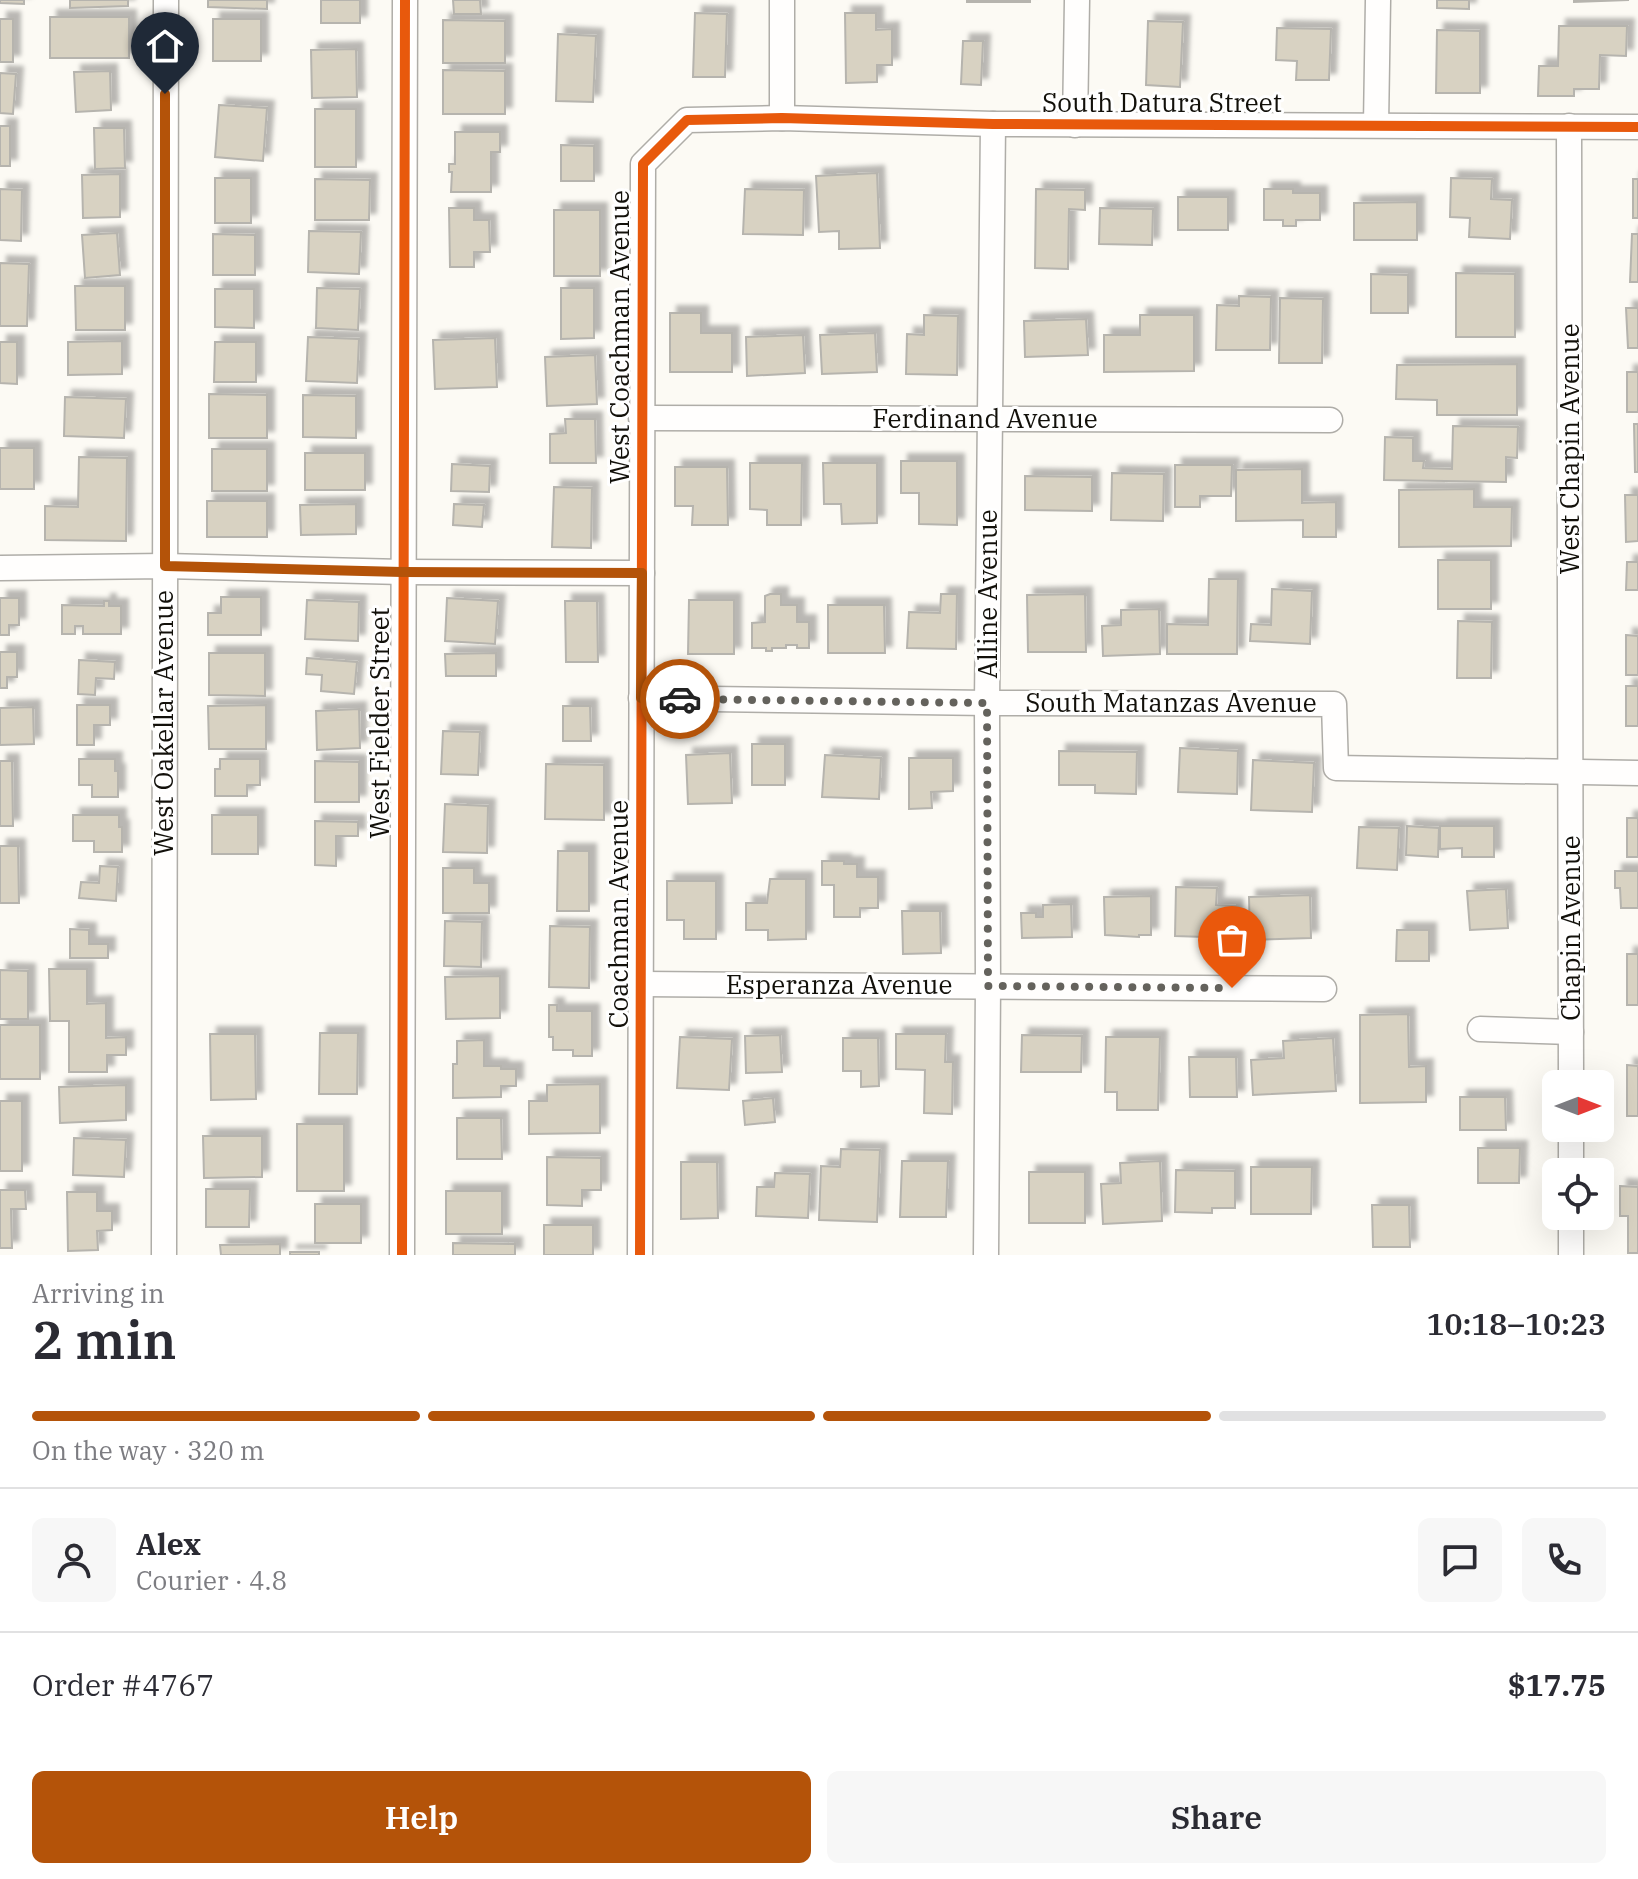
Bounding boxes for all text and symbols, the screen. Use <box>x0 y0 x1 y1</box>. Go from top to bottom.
pin <box>131 12 199 94</box>
icon: home <box>143 24 187 68</box>
street label: South Datura Street <box>1042 85 1282 119</box>
street label: West Coachman Avenue <box>602 190 636 484</box>
street label: West Chapin Avenue <box>1552 323 1586 575</box>
street label: Ferdinand Avenue <box>872 401 1098 435</box>
street label: Alline Avenue <box>970 509 1004 679</box>
street label: West Oakellar Avenue <box>146 590 180 856</box>
street label: West Fielder Street <box>362 607 396 839</box>
courier <box>640 659 720 739</box>
icon: car <box>658 677 702 721</box>
street label: South Matanzas Avenue <box>1025 685 1317 719</box>
street label: Coachman Avenue <box>601 800 635 1028</box>
street label: Chapin Avenue <box>1553 835 1587 1021</box>
pin <box>1198 906 1266 988</box>
icon: bag <box>1210 918 1254 962</box>
street label: Esperanza Avenue <box>726 967 952 1001</box>
north arrow <box>1542 1070 1614 1142</box>
map controls <box>1542 1070 1614 1230</box>
button: locate <box>1542 1158 1614 1230</box>
text: Arriving in <box>32 1276 165 1310</box>
text: 10:18–10:23 <box>1426 1304 1606 1343</box>
text: 2 min <box>32 1306 177 1373</box>
text: On the way · 320 m <box>32 1433 265 1467</box>
button: person <box>32 1518 116 1602</box>
button: chat <box>1418 1518 1502 1602</box>
button: phone <box>1522 1518 1606 1602</box>
text: Alex <box>136 1524 201 1563</box>
text: Courier · 4.8 <box>136 1563 287 1597</box>
text: Order #4767 <box>32 1665 214 1704</box>
text: $17.75 <box>1508 1665 1606 1704</box>
button: Help <box>32 1771 811 1863</box>
button: Share <box>827 1771 1606 1863</box>

